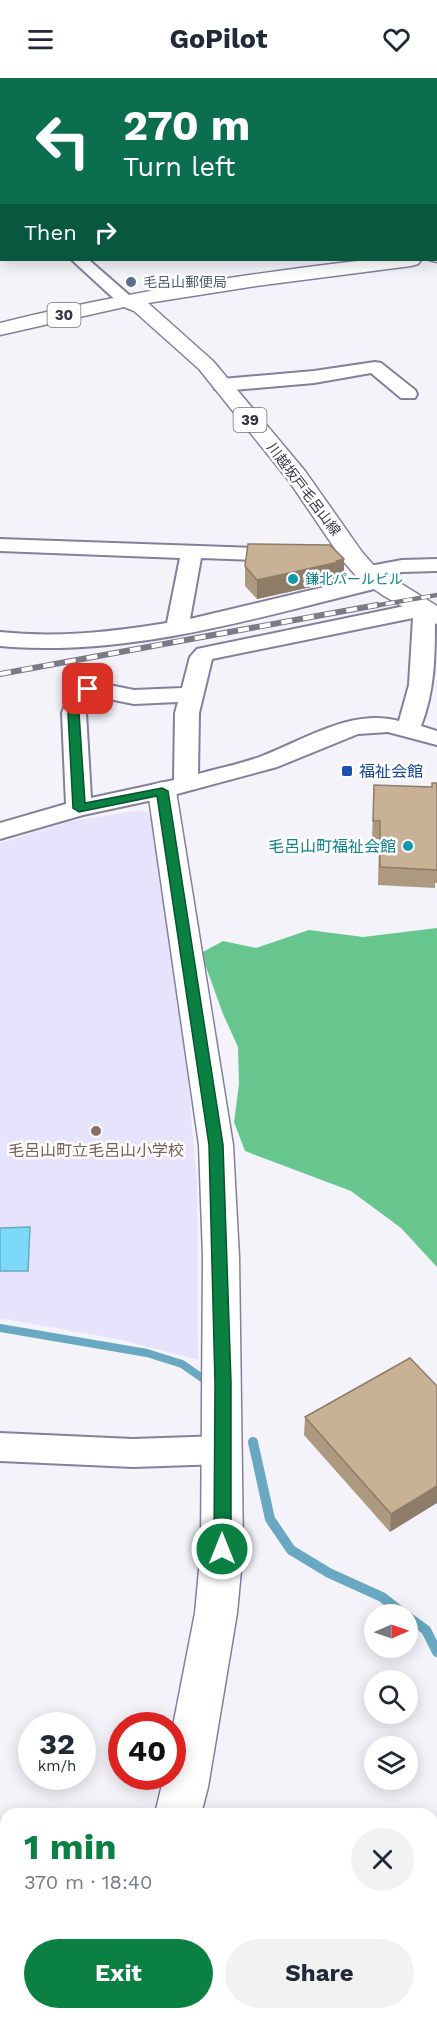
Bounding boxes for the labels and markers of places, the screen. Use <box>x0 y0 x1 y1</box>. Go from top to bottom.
place label: 毛呂山郵便局 <box>143 274 227 290</box>
marker: 毛呂山郵便局 <box>124 275 138 289</box>
place label: 鎌北パールビル <box>305 571 403 587</box>
marker: 鎌北パールビル <box>286 572 300 586</box>
pin <box>62 663 113 714</box>
place label: 福祉会館 <box>359 762 423 781</box>
marker: 福祉会館 <box>340 764 354 778</box>
place label: 毛呂山町福祉会館 <box>268 837 396 856</box>
marker: 毛呂山町福祉会館 <box>401 839 415 853</box>
marker: 毛呂山町立毛呂山小学校 <box>89 1124 103 1138</box>
place label: 毛呂山町立毛呂山小学校 <box>8 1141 184 1160</box>

